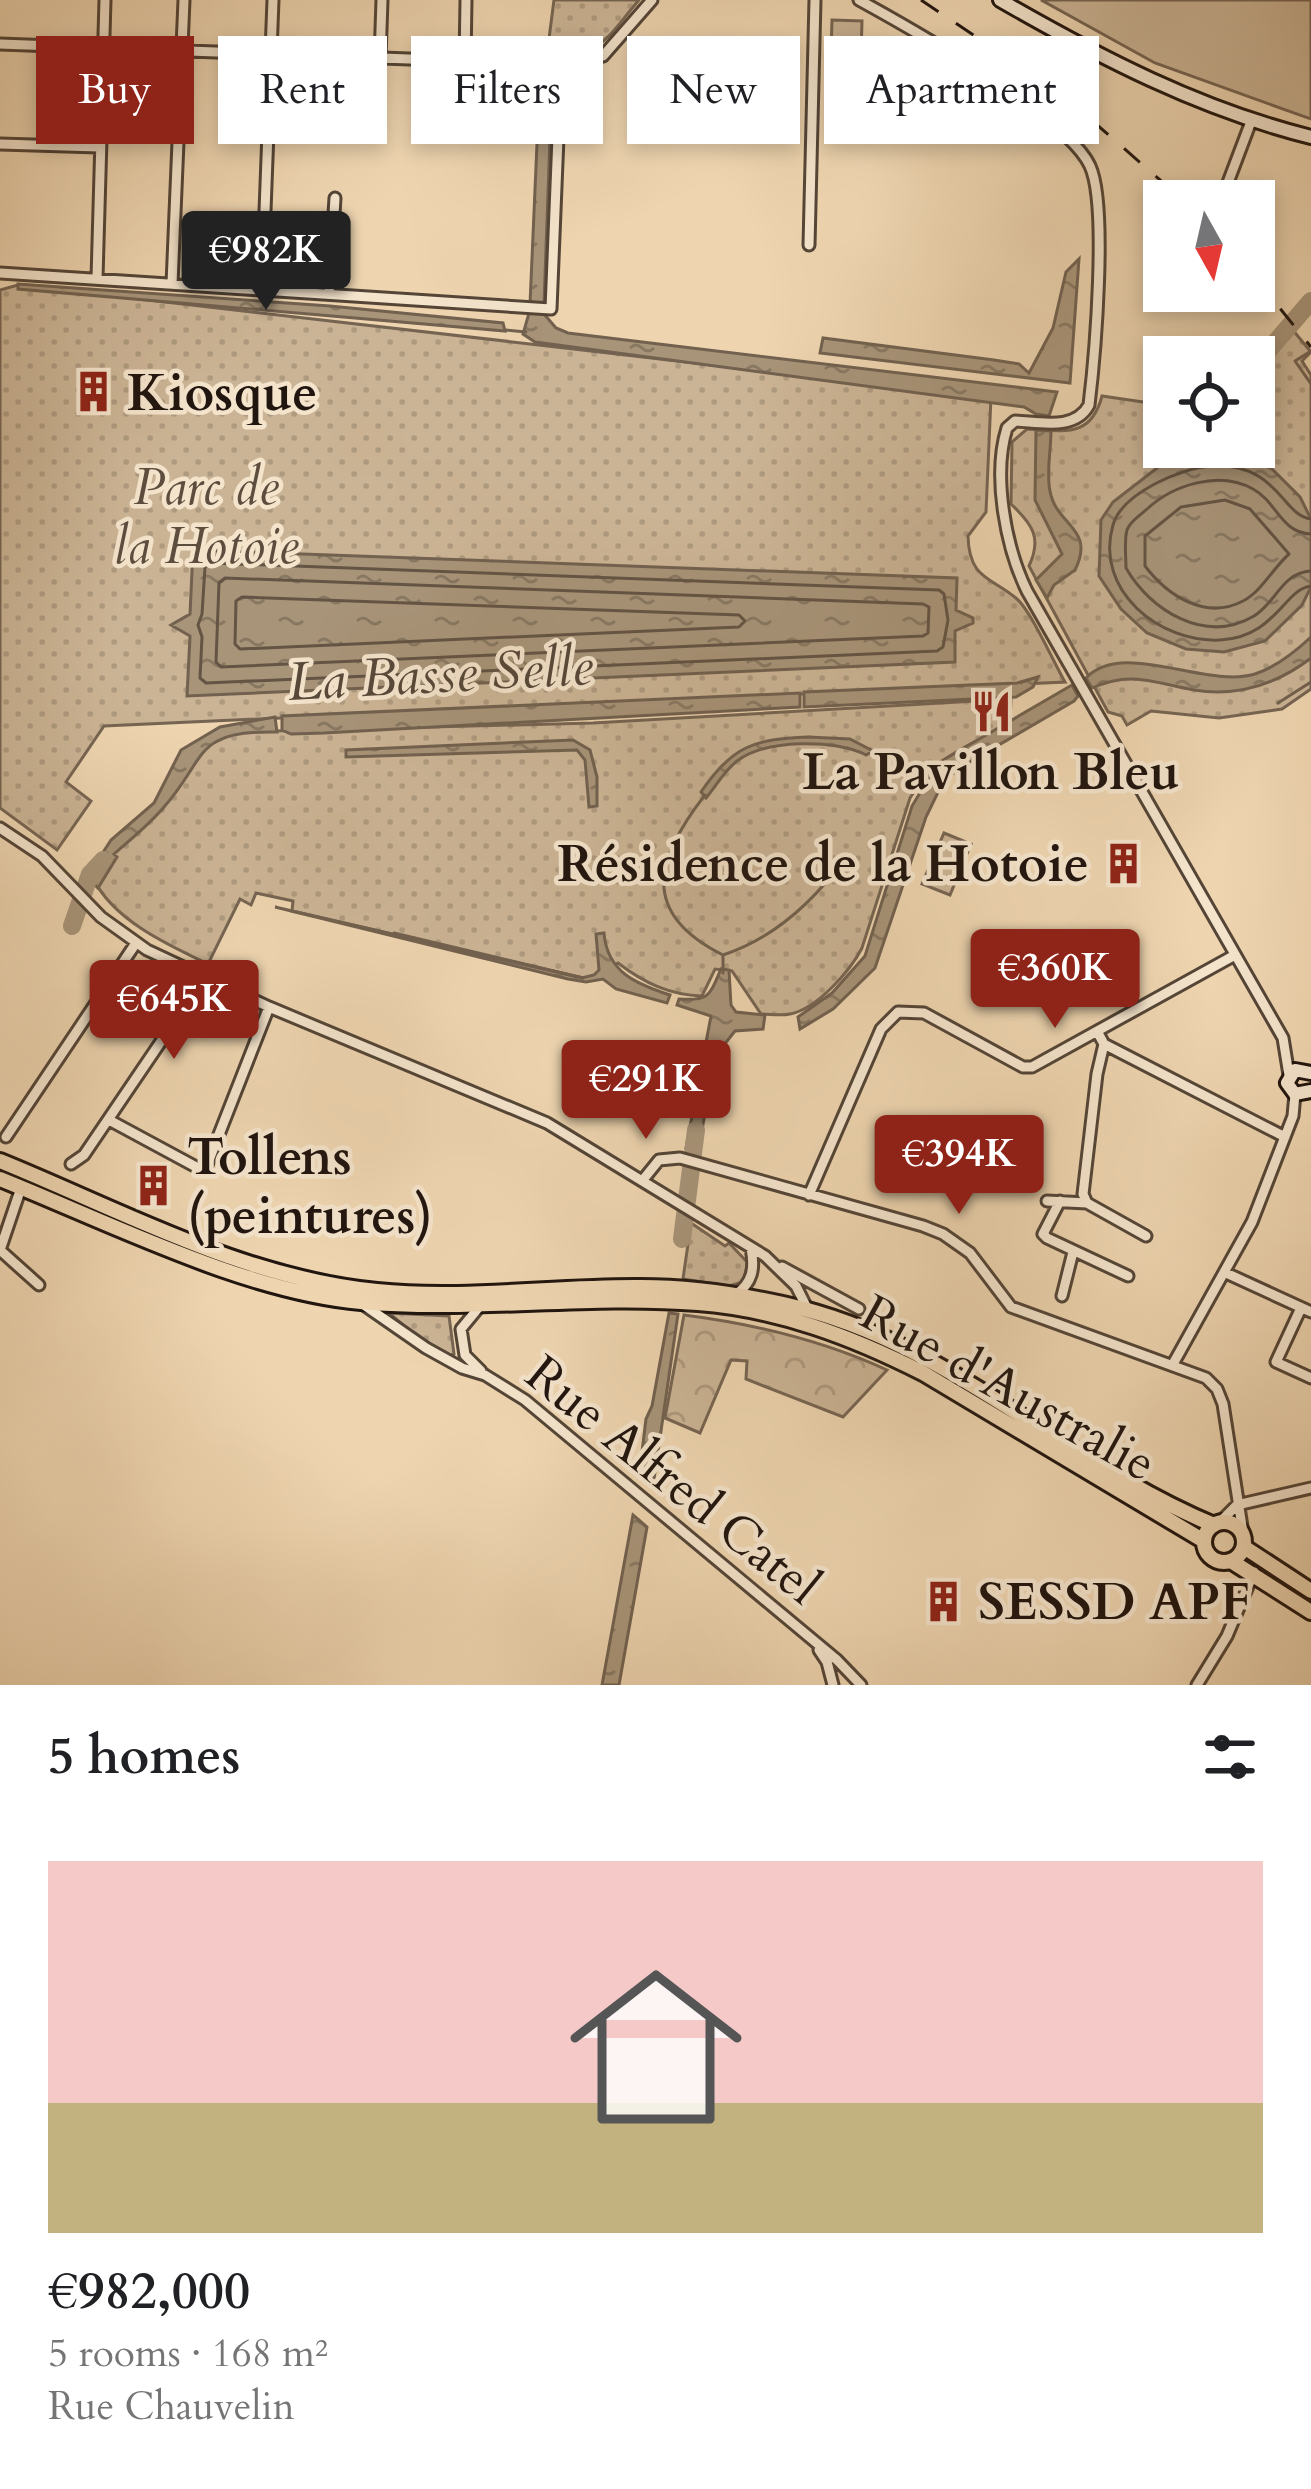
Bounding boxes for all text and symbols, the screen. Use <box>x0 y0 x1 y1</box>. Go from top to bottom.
chip: Buy <box>36 36 194 144</box>
chip: Rent <box>218 36 387 144</box>
chip: Filters <box>411 36 603 144</box>
chip: New <box>627 36 800 144</box>
chip: Apartment <box>824 36 1099 144</box>
north arrow <box>1143 180 1275 312</box>
map controls <box>1143 180 1275 468</box>
pin: €982K <box>182 211 350 313</box>
text: €982K <box>209 223 323 276</box>
button: locate <box>1143 336 1275 468</box>
place label: Kiosque <box>127 359 318 429</box>
building icon: Kiosque <box>70 369 116 415</box>
park label: Parc de la Hotoie <box>114 453 299 582</box>
water label: La Basse Selle <box>286 631 596 720</box>
restaurant icon: La Pavillon Bleu <box>968 689 1014 735</box>
place label: La Pavillon Bleu <box>802 738 1180 808</box>
place label: Résidence de la Hotoie <box>557 830 1089 900</box>
building icon: Résidence de la Hotoie <box>1100 840 1146 886</box>
pin: €360K <box>971 929 1139 1031</box>
text: €360K <box>998 941 1112 994</box>
pin: €645K <box>90 960 258 1062</box>
text: €645K <box>117 972 231 1025</box>
pin: €291K <box>562 1040 730 1142</box>
text: €291K <box>589 1052 703 1105</box>
pin: €394K <box>875 1115 1043 1217</box>
place label: Tollens (peintures) <box>187 1123 433 1252</box>
text: €394K <box>902 1127 1016 1180</box>
building icon: Tollens (peintures) <box>130 1162 176 1208</box>
street label: Rue d'Australie <box>848 1279 1168 1499</box>
street label: Rue Alfred Catel <box>510 1340 835 1621</box>
place label: SESSD APF <box>978 1568 1250 1638</box>
building icon: SESSD APF <box>921 1578 967 1624</box>
text: 5 homes <box>48 1722 240 1792</box>
icon: filters <box>1197 1724 1263 1790</box>
icon: home <box>548 1939 764 2155</box>
text: €982,000 <box>48 2257 250 2327</box>
text: 5 rooms · 168 m² <box>48 2327 328 2380</box>
text: Rue Chauvelin <box>48 2380 295 2433</box>

